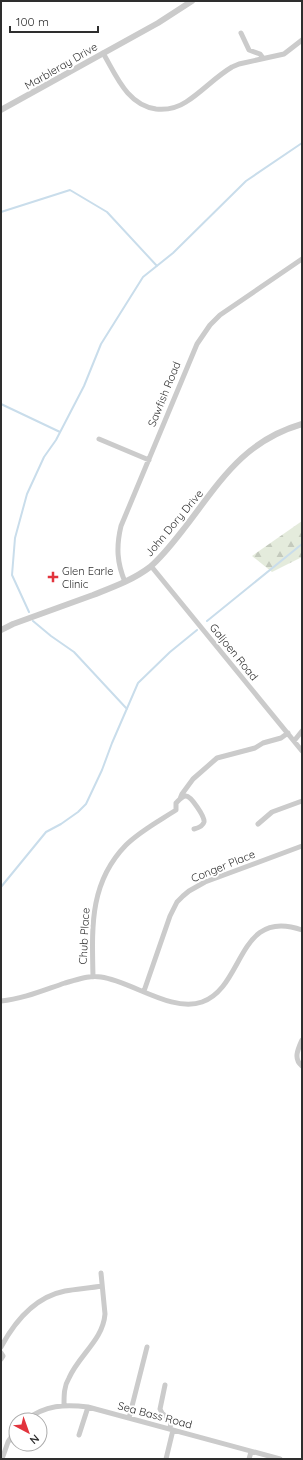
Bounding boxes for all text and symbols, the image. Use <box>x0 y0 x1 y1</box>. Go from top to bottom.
scale bar <box>10 8 98 34</box>
text: 100 m <box>16 14 49 29</box>
street label: Marbleray Drive <box>22 39 100 93</box>
street label: Sawfish Road <box>145 359 183 429</box>
street label: John Dory Drive <box>142 487 206 559</box>
place label: Glen Earle Clinic <box>62 564 113 591</box>
marker: Glen Earle Clinic <box>47 571 59 583</box>
street label: Galjoen Road <box>207 621 261 683</box>
street label: Conger Place <box>189 847 257 885</box>
street label: Chub Place <box>76 907 92 965</box>
street label: Sea Bass Road <box>116 1398 194 1432</box>
north arrow <box>8 1412 48 1452</box>
text: N <box>27 1432 42 1447</box>

